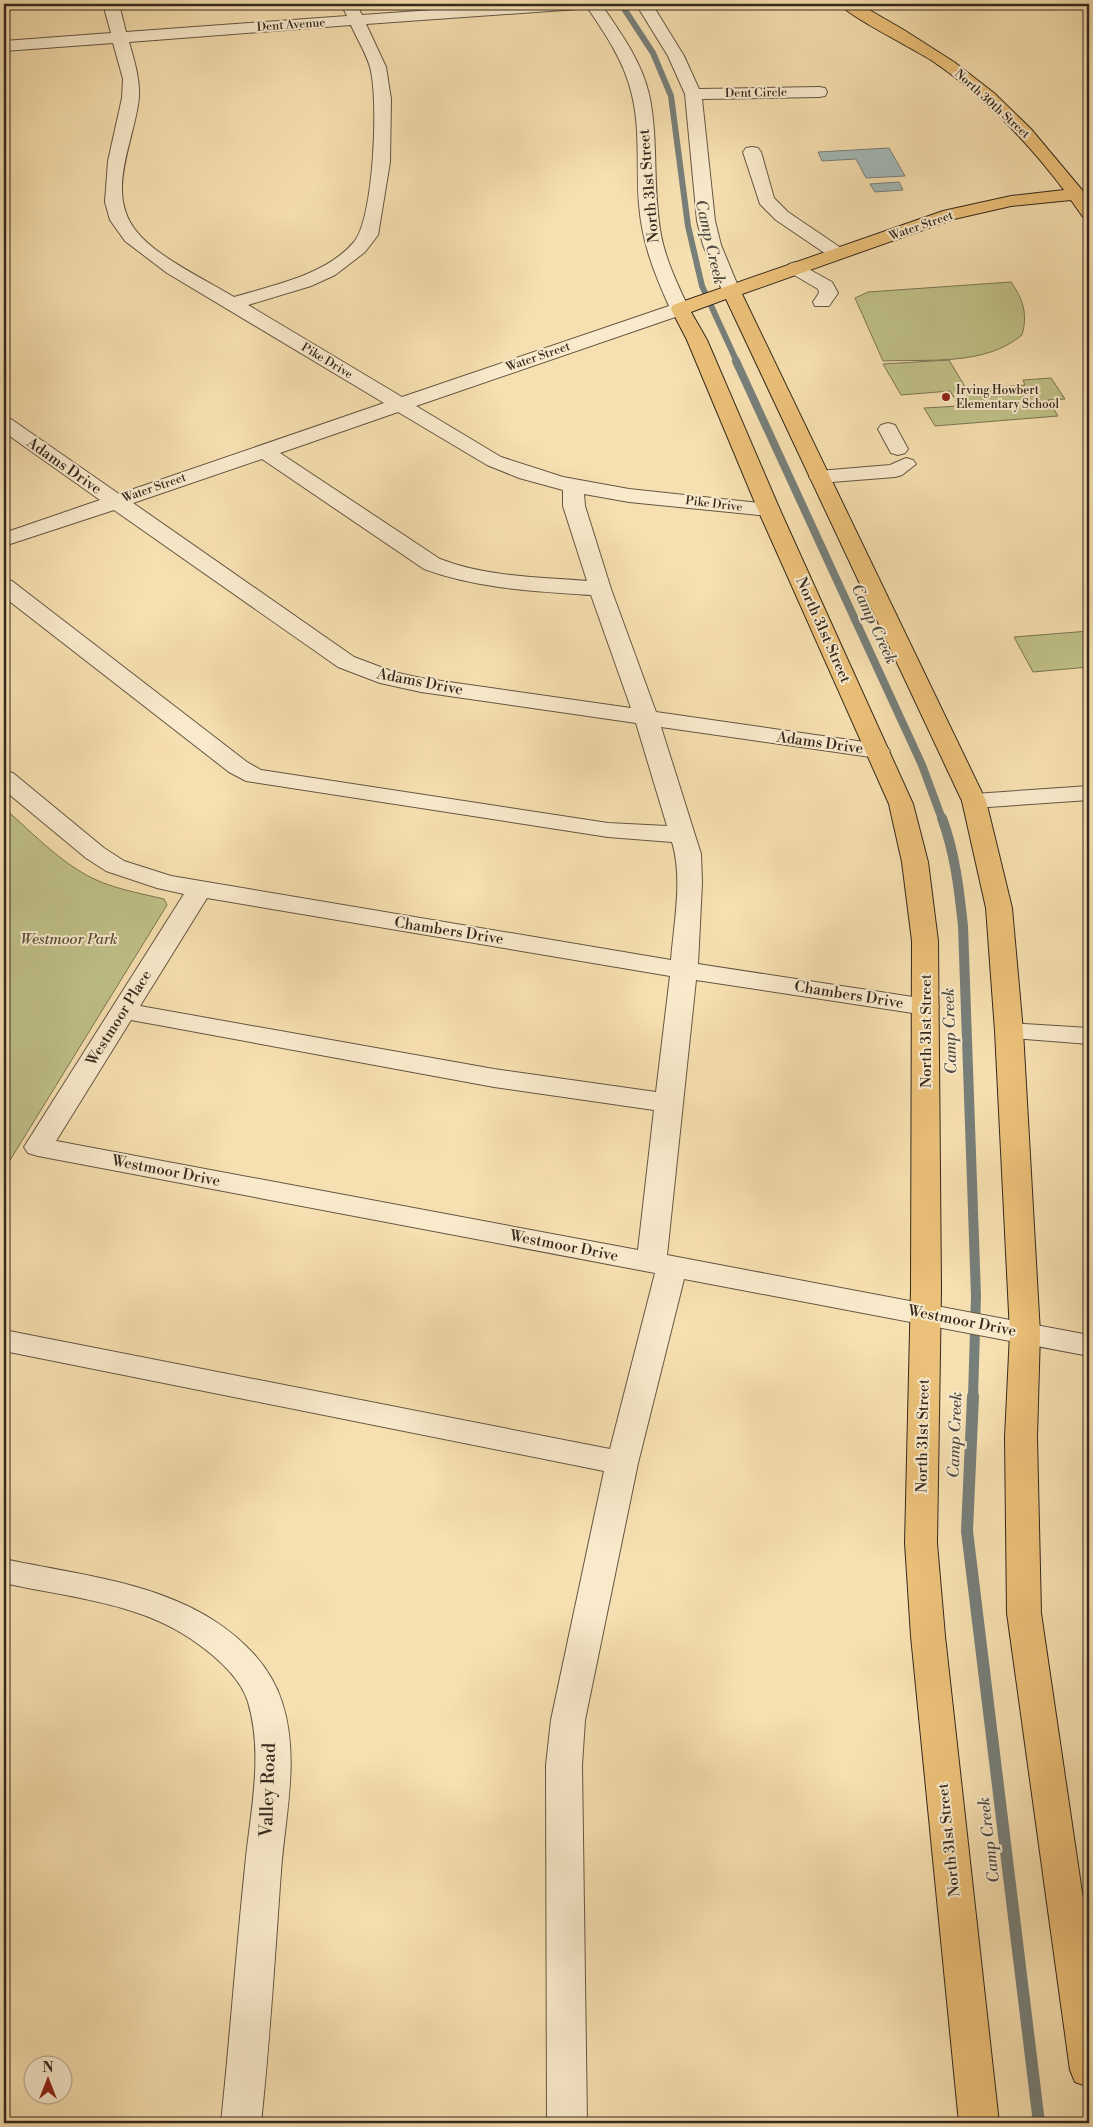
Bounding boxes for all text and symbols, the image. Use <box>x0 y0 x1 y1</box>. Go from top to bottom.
street label: Dent Avenue <box>256 15 326 35</box>
street label: North 30th Street <box>951 66 1033 142</box>
street label: Dent Circle <box>725 85 787 101</box>
street label: North 31st Street <box>635 128 663 244</box>
water label: Camp Creek <box>691 198 729 286</box>
street label: Water Street <box>886 208 956 244</box>
street label: Water Street <box>503 339 573 375</box>
street label: Pike Drive <box>299 340 355 382</box>
place label: Irving Howbert Elementary School <box>956 383 1060 412</box>
marker: Irving Howbert Elementary School <box>940 391 952 403</box>
street label: Adams Drive <box>22 433 105 499</box>
street label: Water Street <box>119 470 189 506</box>
street label: Pike Drive <box>685 493 743 515</box>
street label: North 31st Street <box>791 574 855 687</box>
water label: Camp Creek <box>847 581 901 667</box>
street label: Adams Drive <box>374 664 465 700</box>
street label: Adams Drive <box>775 727 864 758</box>
street label: Chambers Drive <box>393 913 505 949</box>
park label: Westmoor Park <box>20 930 118 949</box>
street label: Westmoor Place <box>81 967 156 1070</box>
street label: North 31st Street <box>917 973 936 1088</box>
street label: Chambers Drive <box>793 977 905 1013</box>
water label: Camp Creek <box>939 988 961 1074</box>
street label: Westmoor Drive <box>109 1151 222 1191</box>
street label: Westmoor Drive <box>507 1226 620 1266</box>
street label: Westmoor Drive <box>905 1301 1018 1341</box>
street label: North 31st Street <box>913 1378 934 1493</box>
water label: Camp Creek <box>944 1392 966 1478</box>
street label: Valley Road <box>255 1742 281 1839</box>
street label: North 31st Street <box>934 1782 964 1898</box>
water label: Camp Creek <box>974 1796 1004 1884</box>
north arrow <box>22 2054 72 2104</box>
text: N <box>42 2059 54 2077</box>

